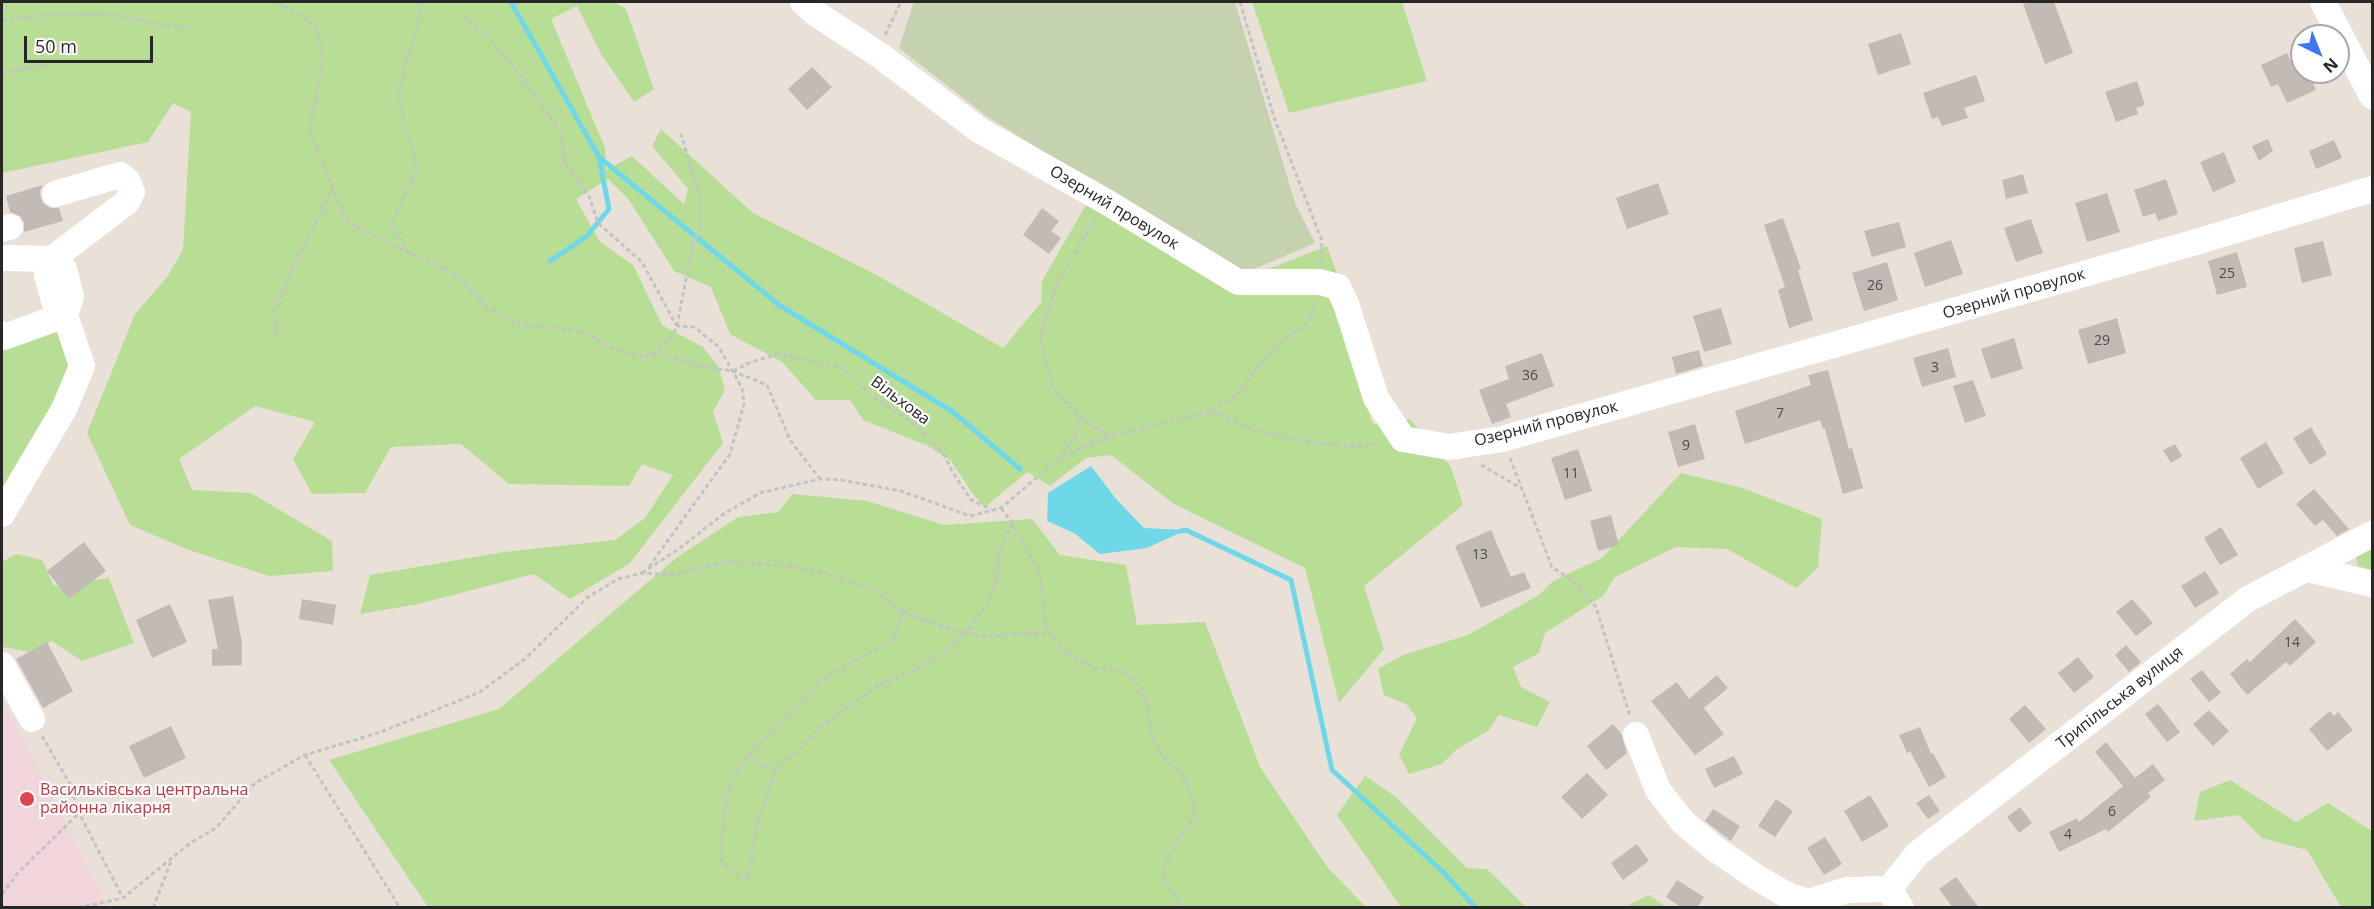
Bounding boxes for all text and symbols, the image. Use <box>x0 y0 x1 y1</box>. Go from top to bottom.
scale bar <box>27 24 156 62</box>
north arrow <box>2290 24 2350 84</box>
text: 50 m <box>35 34 77 58</box>
text: N <box>2319 53 2343 78</box>
street label: Озерний провулок <box>1046 162 1182 254</box>
street label: Озерний провулок <box>1941 264 2087 324</box>
house number: 25 <box>2219 266 2235 282</box>
house number: 26 <box>1867 278 1883 294</box>
house number: 29 <box>2094 333 2110 349</box>
house number: 3 <box>1931 360 1939 376</box>
house number: 36 <box>1522 368 1538 384</box>
street label: Вільхова <box>867 373 933 429</box>
street label: Озерний провулок <box>1472 397 1620 451</box>
house number: 7 <box>1776 406 1784 422</box>
house number: 9 <box>1682 438 1690 454</box>
house number: 11 <box>1563 466 1579 482</box>
house number: 13 <box>1472 547 1488 563</box>
house number: 14 <box>2284 635 2300 651</box>
street label: Трипільська вулиця <box>2053 643 2187 753</box>
place label: Васильківська центральна районна лікарня <box>40 780 249 818</box>
marker: Васильківська центральна районна лікарня <box>18 790 36 808</box>
house number: 6 <box>2108 804 2116 820</box>
house number: 4 <box>2064 827 2072 843</box>

